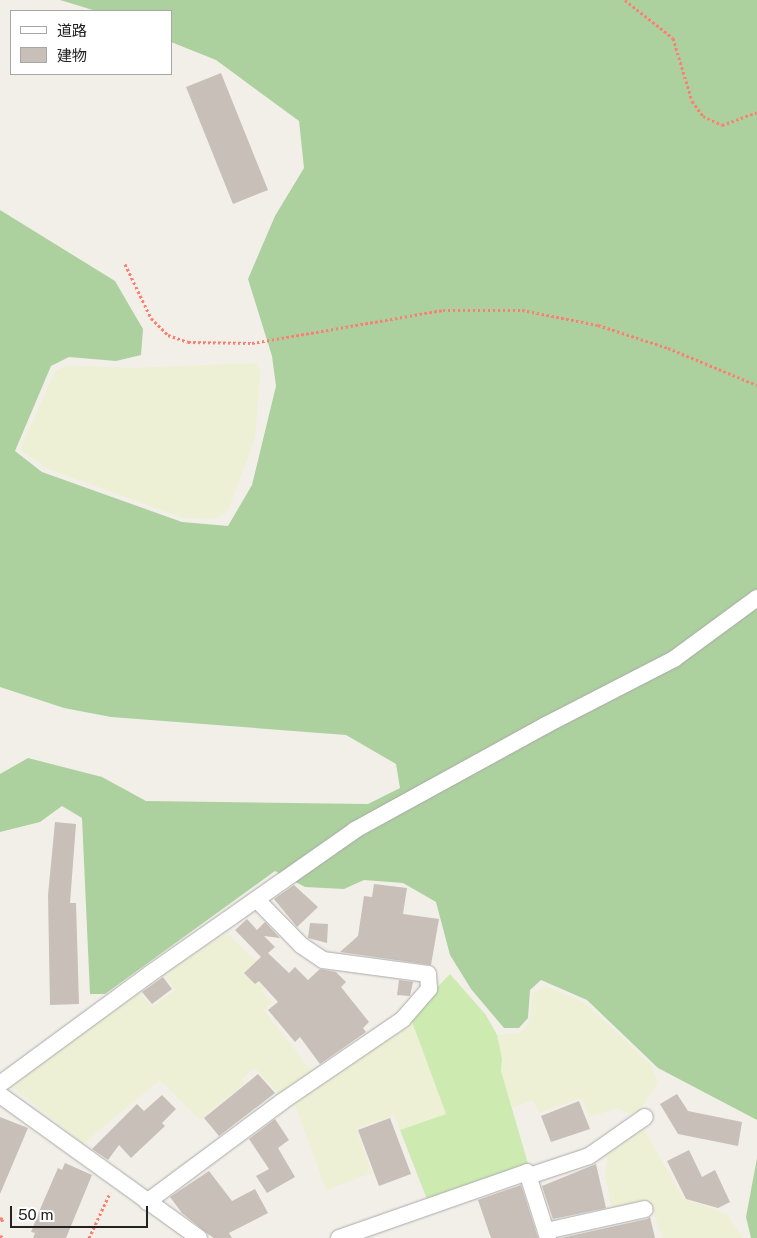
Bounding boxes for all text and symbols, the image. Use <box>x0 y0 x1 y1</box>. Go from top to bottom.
legend <box>10 10 172 75</box>
text: 道路 <box>57 22 87 39</box>
text: 建物 <box>57 47 87 64</box>
scale bar <box>12 1196 150 1228</box>
text: 50 m <box>18 1206 53 1223</box>

